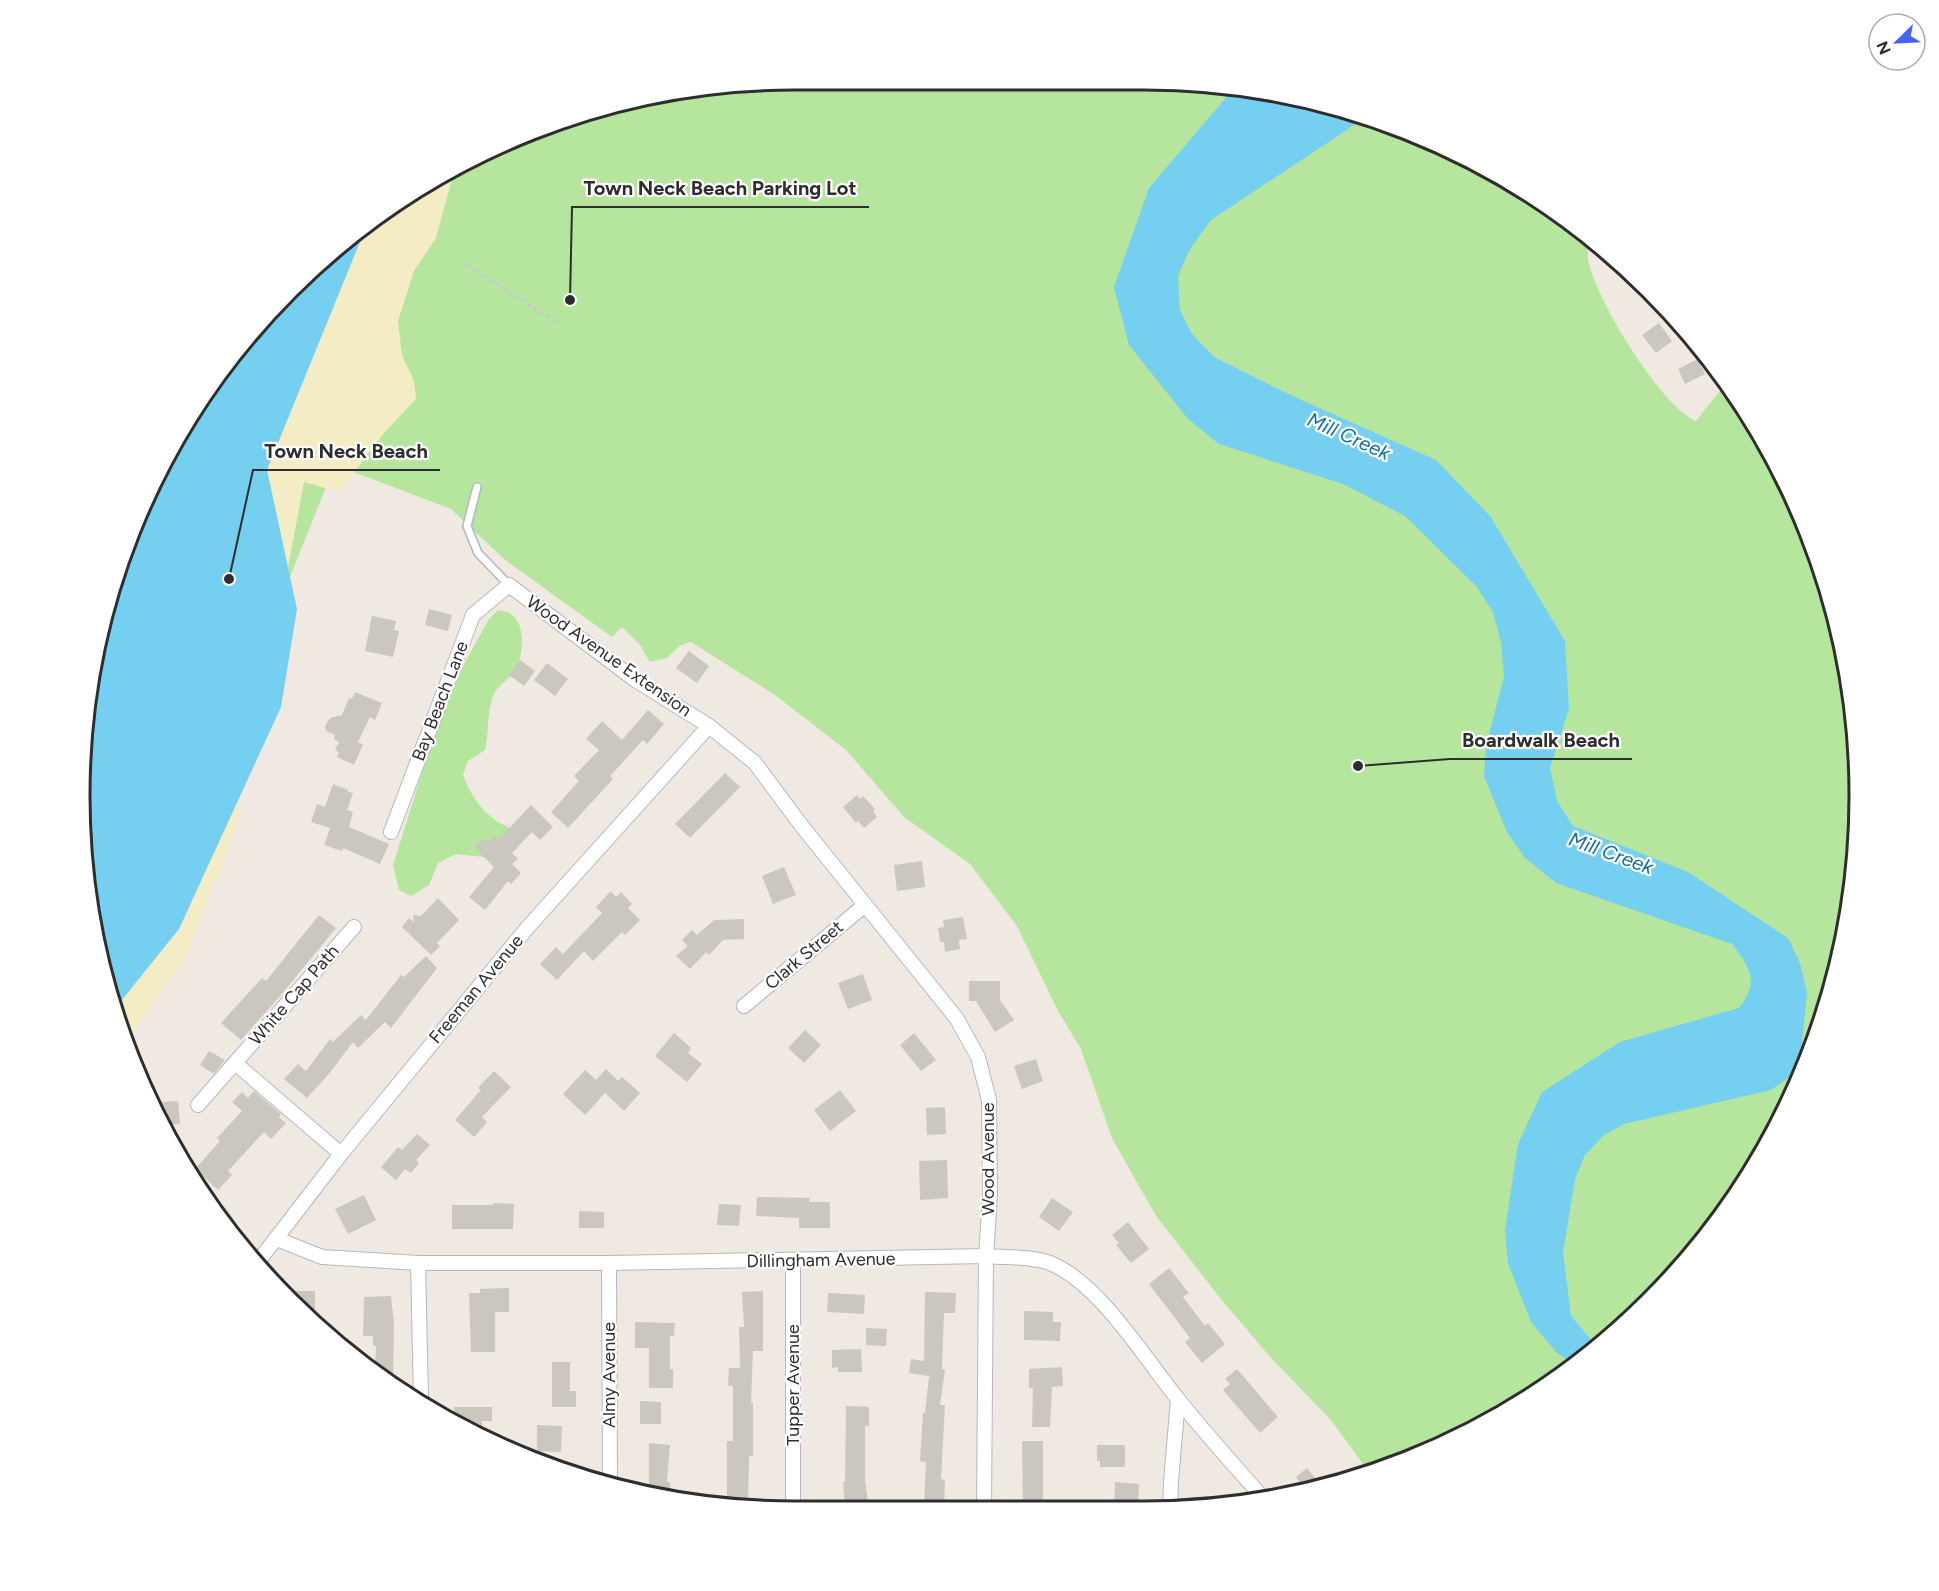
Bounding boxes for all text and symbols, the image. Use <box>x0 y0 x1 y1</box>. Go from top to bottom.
north arrow <box>1867 12 1927 72</box>
text: N <box>1873 38 1895 57</box>
callout: Town Neck Beach Parking Lot <box>572 169 869 207</box>
text: Town Neck Beach Parking Lot <box>583 176 857 200</box>
water label: Mill Creek <box>1304 407 1395 465</box>
callout: Town Neck Beach <box>253 432 440 470</box>
text: Town Neck Beach <box>264 439 428 463</box>
street label: Wood Avenue Extension <box>522 591 696 721</box>
street label: Bay Beach Lane <box>407 638 473 764</box>
callout: Boardwalk Beach <box>1450 721 1632 759</box>
text: Boardwalk Beach <box>1462 728 1620 752</box>
water label: Mill Creek <box>1565 827 1658 880</box>
street label: Clark Street <box>760 916 848 994</box>
street label: Freeman Avenue <box>424 930 528 1048</box>
street label: White Cap Path <box>244 940 344 1050</box>
street label: Wood Avenue <box>977 1102 999 1216</box>
street label: Dillingham Avenue <box>746 1248 896 1272</box>
street label: Almy Avenue <box>598 1322 620 1428</box>
street label: Tupper Avenue <box>782 1324 804 1446</box>

